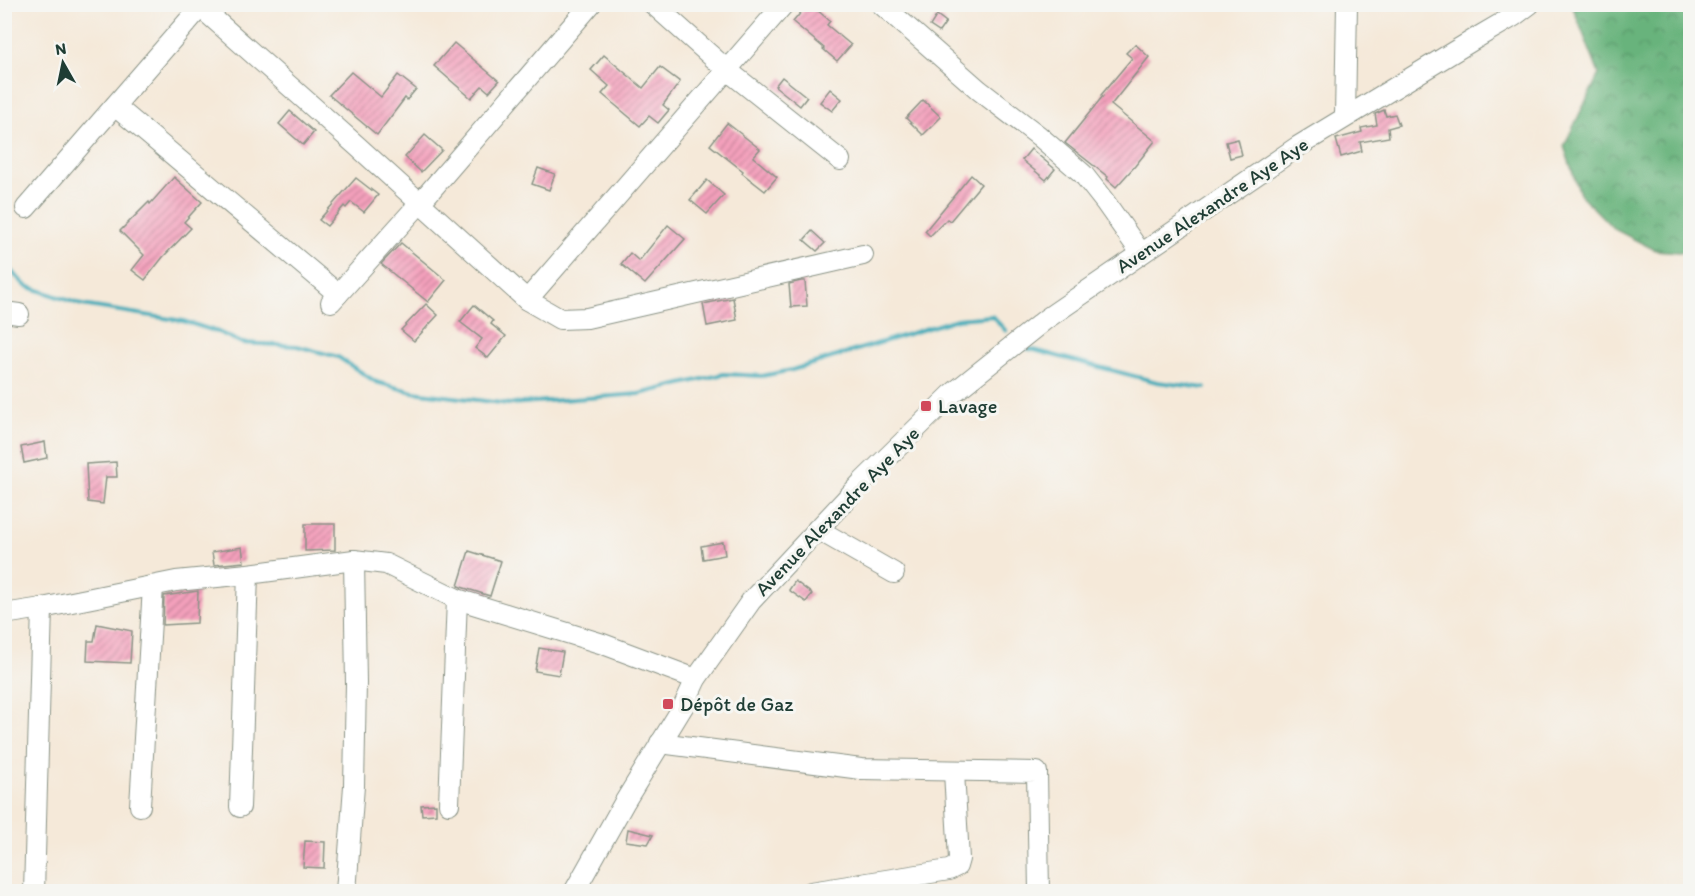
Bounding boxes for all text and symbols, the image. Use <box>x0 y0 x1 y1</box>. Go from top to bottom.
north arrow <box>33 33 93 93</box>
text: N <box>54 38 68 59</box>
street label: Avenue Alexandre Aye Aye <box>1111 132 1313 278</box>
place label: Lavage <box>938 394 997 418</box>
marker: Lavage <box>919 399 933 413</box>
street label: Avenue Alexandre Aye Aye <box>750 421 924 601</box>
place label: Dépôt de Gaz <box>680 692 794 716</box>
marker: Dépôt de Gaz <box>661 697 675 711</box>

